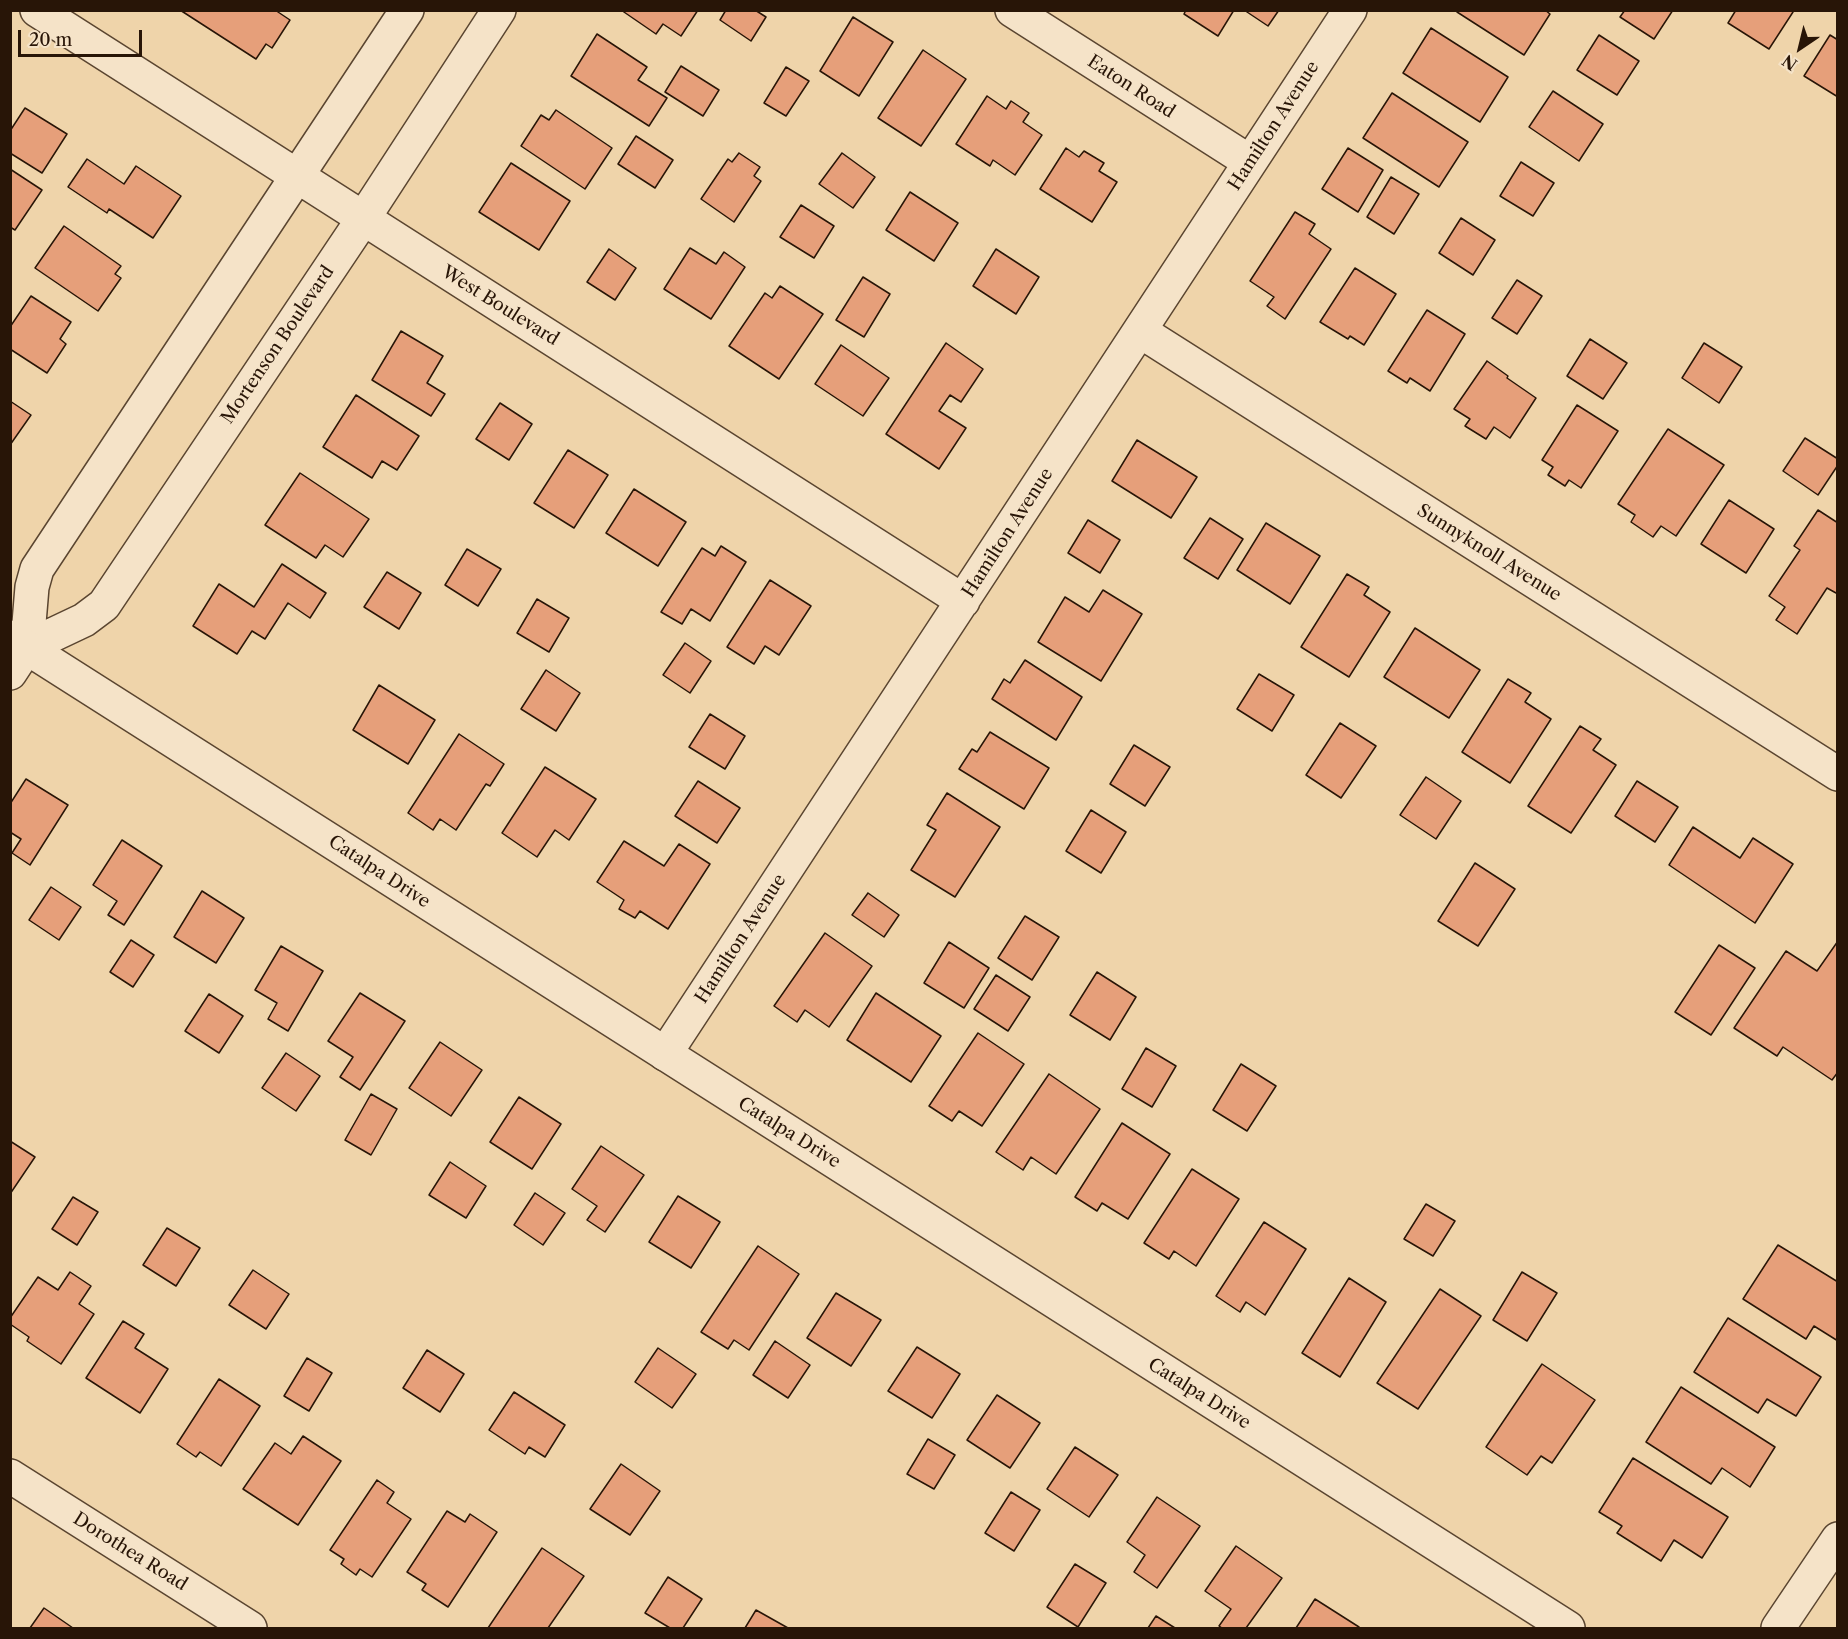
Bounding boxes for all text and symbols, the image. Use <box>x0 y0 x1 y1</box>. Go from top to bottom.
scale bar <box>21 18 146 56</box>
north arrow <box>1770 18 1830 78</box>
text: 20 m <box>29 29 72 51</box>
street label: Eaton Road <box>1083 51 1179 123</box>
text: N <box>1778 51 1801 75</box>
street label: Hamilton Avenue <box>1224 57 1324 195</box>
street label: West Boulevard <box>437 261 563 351</box>
street label: Mortenson Boulevard <box>217 262 339 428</box>
street label: Hamilton Avenue <box>958 464 1058 602</box>
street label: Sunnyknoll Avenue <box>1413 500 1565 606</box>
street label: Catalpa Drive <box>324 831 434 913</box>
street label: Hamilton Avenue <box>691 870 791 1008</box>
street label: Catalpa Drive <box>734 1093 844 1173</box>
street label: Catalpa Drive <box>1144 1354 1254 1434</box>
street label: Dorothea Road <box>69 1508 191 1596</box>

